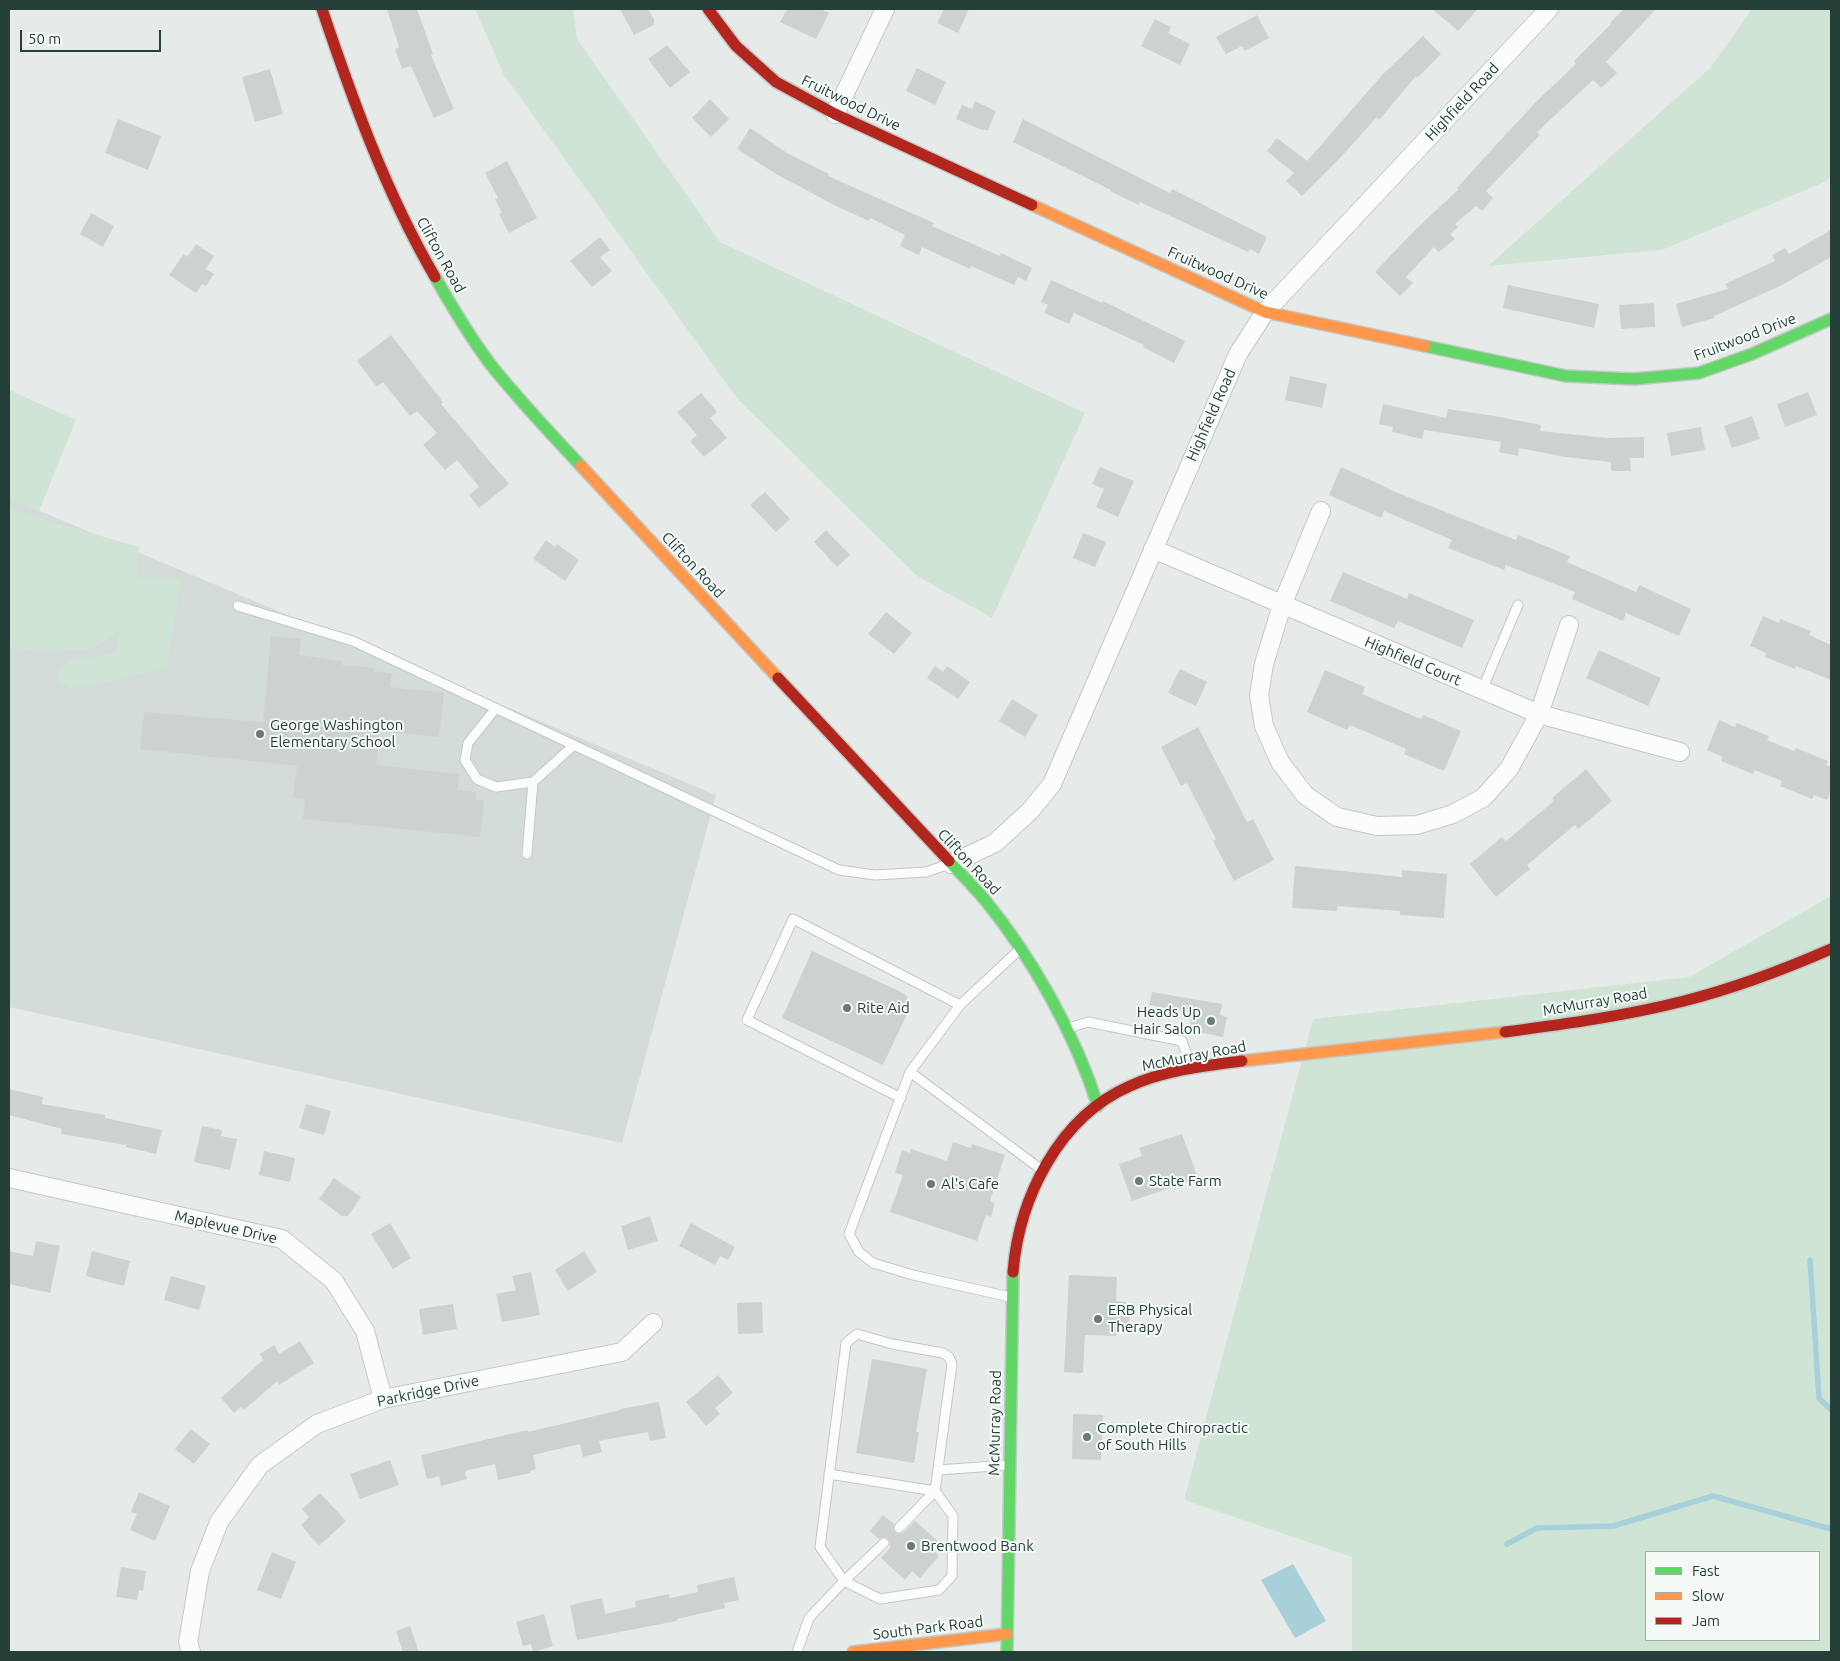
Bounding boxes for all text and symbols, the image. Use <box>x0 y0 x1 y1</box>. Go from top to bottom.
scale bar <box>22 20 164 52</box>
text: 50 m <box>28 30 61 47</box>
street label: Highfield Road <box>1421 59 1503 145</box>
street label: Fruitwood Drive <box>798 71 904 135</box>
street label: Clifton Road <box>413 214 469 296</box>
street label: Fruitwood Drive <box>1165 243 1271 303</box>
street label: Fruitwood Drive <box>1691 309 1799 365</box>
street label: Highfield Road <box>1183 366 1239 464</box>
street label: Clifton Road <box>658 528 728 602</box>
street label: Highfield Court <box>1362 633 1464 689</box>
place label: George Washington Elementary School <box>270 716 403 751</box>
marker: George Washington Elementary School <box>254 728 266 740</box>
street label: Clifton Road <box>934 825 1004 899</box>
street label: McMurray Road <box>1541 984 1649 1020</box>
place label: Rite Aid <box>857 999 910 1017</box>
marker: Rite Aid <box>841 1002 853 1014</box>
place label: Heads Up Hair Salon <box>1133 1003 1201 1038</box>
marker: Heads Up Hair Salon <box>1205 1015 1217 1027</box>
street label: McMurray Road <box>1140 1037 1248 1075</box>
place label: State Farm <box>1149 1172 1222 1190</box>
place label: Al's Cafe <box>941 1175 999 1193</box>
marker: State Farm <box>1133 1175 1145 1187</box>
marker: Al's Cafe <box>925 1178 937 1190</box>
street label: Maplevue Drive <box>173 1206 279 1248</box>
place label: ERB Physical Therapy <box>1108 1301 1192 1336</box>
marker: ERB Physical Therapy <box>1092 1313 1104 1325</box>
street label: McMurray Road <box>985 1370 1005 1476</box>
street label: Parkridge Drive <box>375 1371 481 1411</box>
place label: Complete Chiropractic of South Hills <box>1097 1419 1248 1454</box>
marker: Complete Chiropractic of South Hills <box>1081 1431 1093 1443</box>
place label: Brentwood Bank <box>921 1537 1034 1555</box>
marker: Brentwood Bank <box>905 1540 917 1552</box>
legend <box>1645 1551 1820 1641</box>
text: Fast <box>1692 1562 1719 1579</box>
text: Slow <box>1692 1587 1724 1604</box>
street label: South Park Road <box>872 1612 984 1644</box>
text: Jam <box>1692 1612 1720 1629</box>

